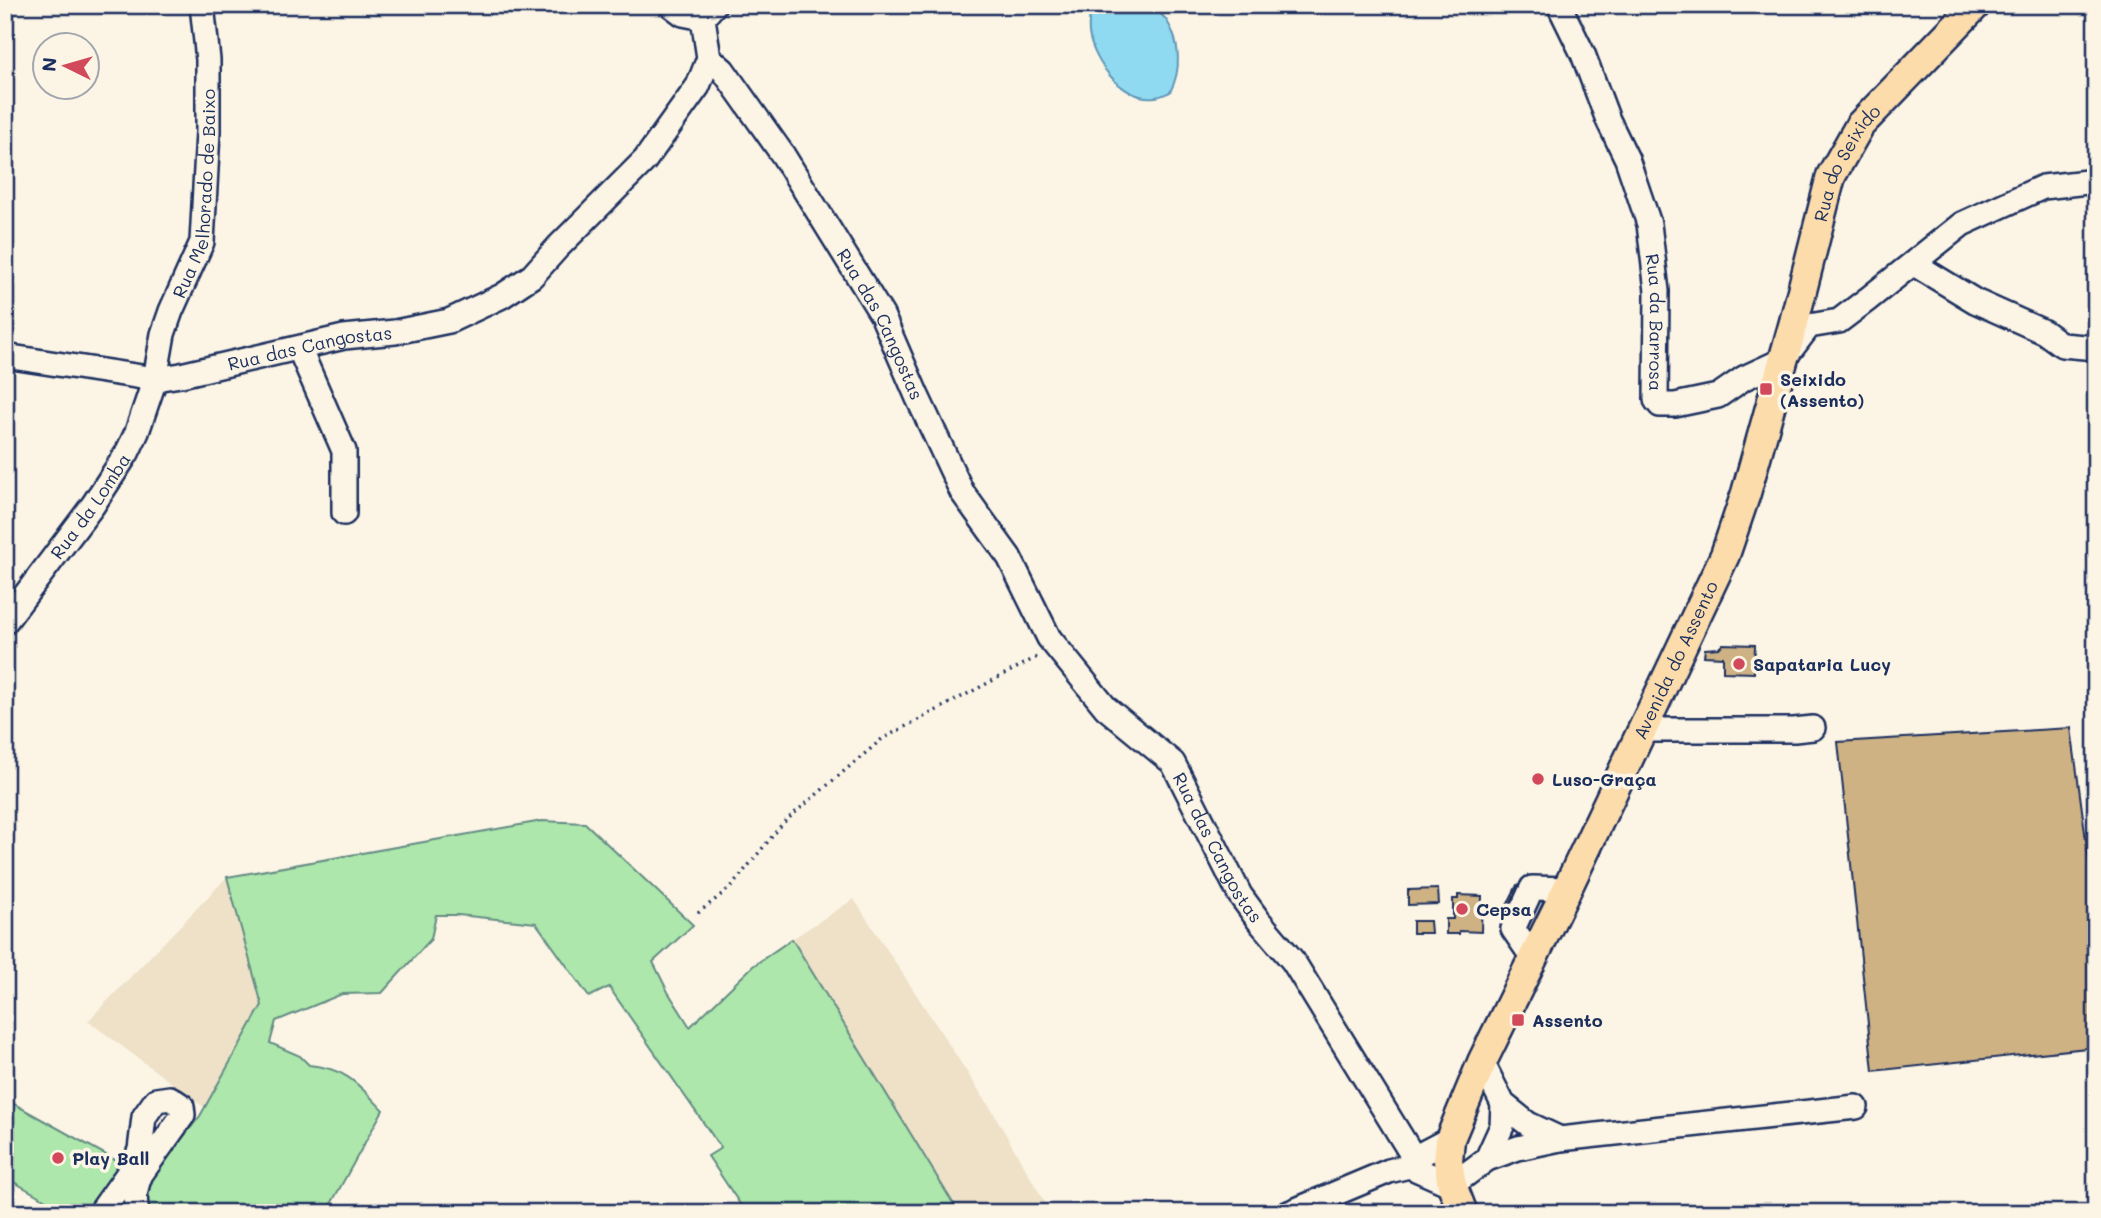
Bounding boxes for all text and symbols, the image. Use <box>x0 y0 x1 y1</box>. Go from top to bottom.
north arrow <box>32 32 102 102</box>
text: N <box>35 56 62 73</box>
street label: Rua Melhorado de Baixo <box>166 89 220 302</box>
street label: Rua do Seixido <box>1808 99 1886 224</box>
street label: Rua das Cangostas <box>832 244 929 403</box>
street label: Rua da Barrosa <box>1641 252 1669 391</box>
street label: Rua das Cangostas <box>225 320 393 376</box>
place label: Seixido (Assento) <box>1780 367 1864 412</box>
marker: Seixido (Assento) <box>1758 381 1774 397</box>
street label: Rua da Lomba <box>45 449 136 564</box>
street label: Avenida do Assento <box>1628 576 1723 743</box>
place label: Sapataria Lucy <box>1753 652 1891 676</box>
marker: Sapataria Lucy <box>1731 656 1747 672</box>
place label: Luso-Graça <box>1552 767 1656 791</box>
street label: Rua das Cangostas <box>1168 768 1268 927</box>
marker: Luso-Graça <box>1530 771 1546 787</box>
place label: Cepsa <box>1476 897 1532 921</box>
marker: Cepsa <box>1454 901 1470 917</box>
place label: Assento <box>1532 1008 1603 1032</box>
marker: Assento <box>1510 1012 1526 1028</box>
place label: Play Ball <box>72 1146 149 1170</box>
marker: Play Ball <box>50 1150 66 1166</box>

